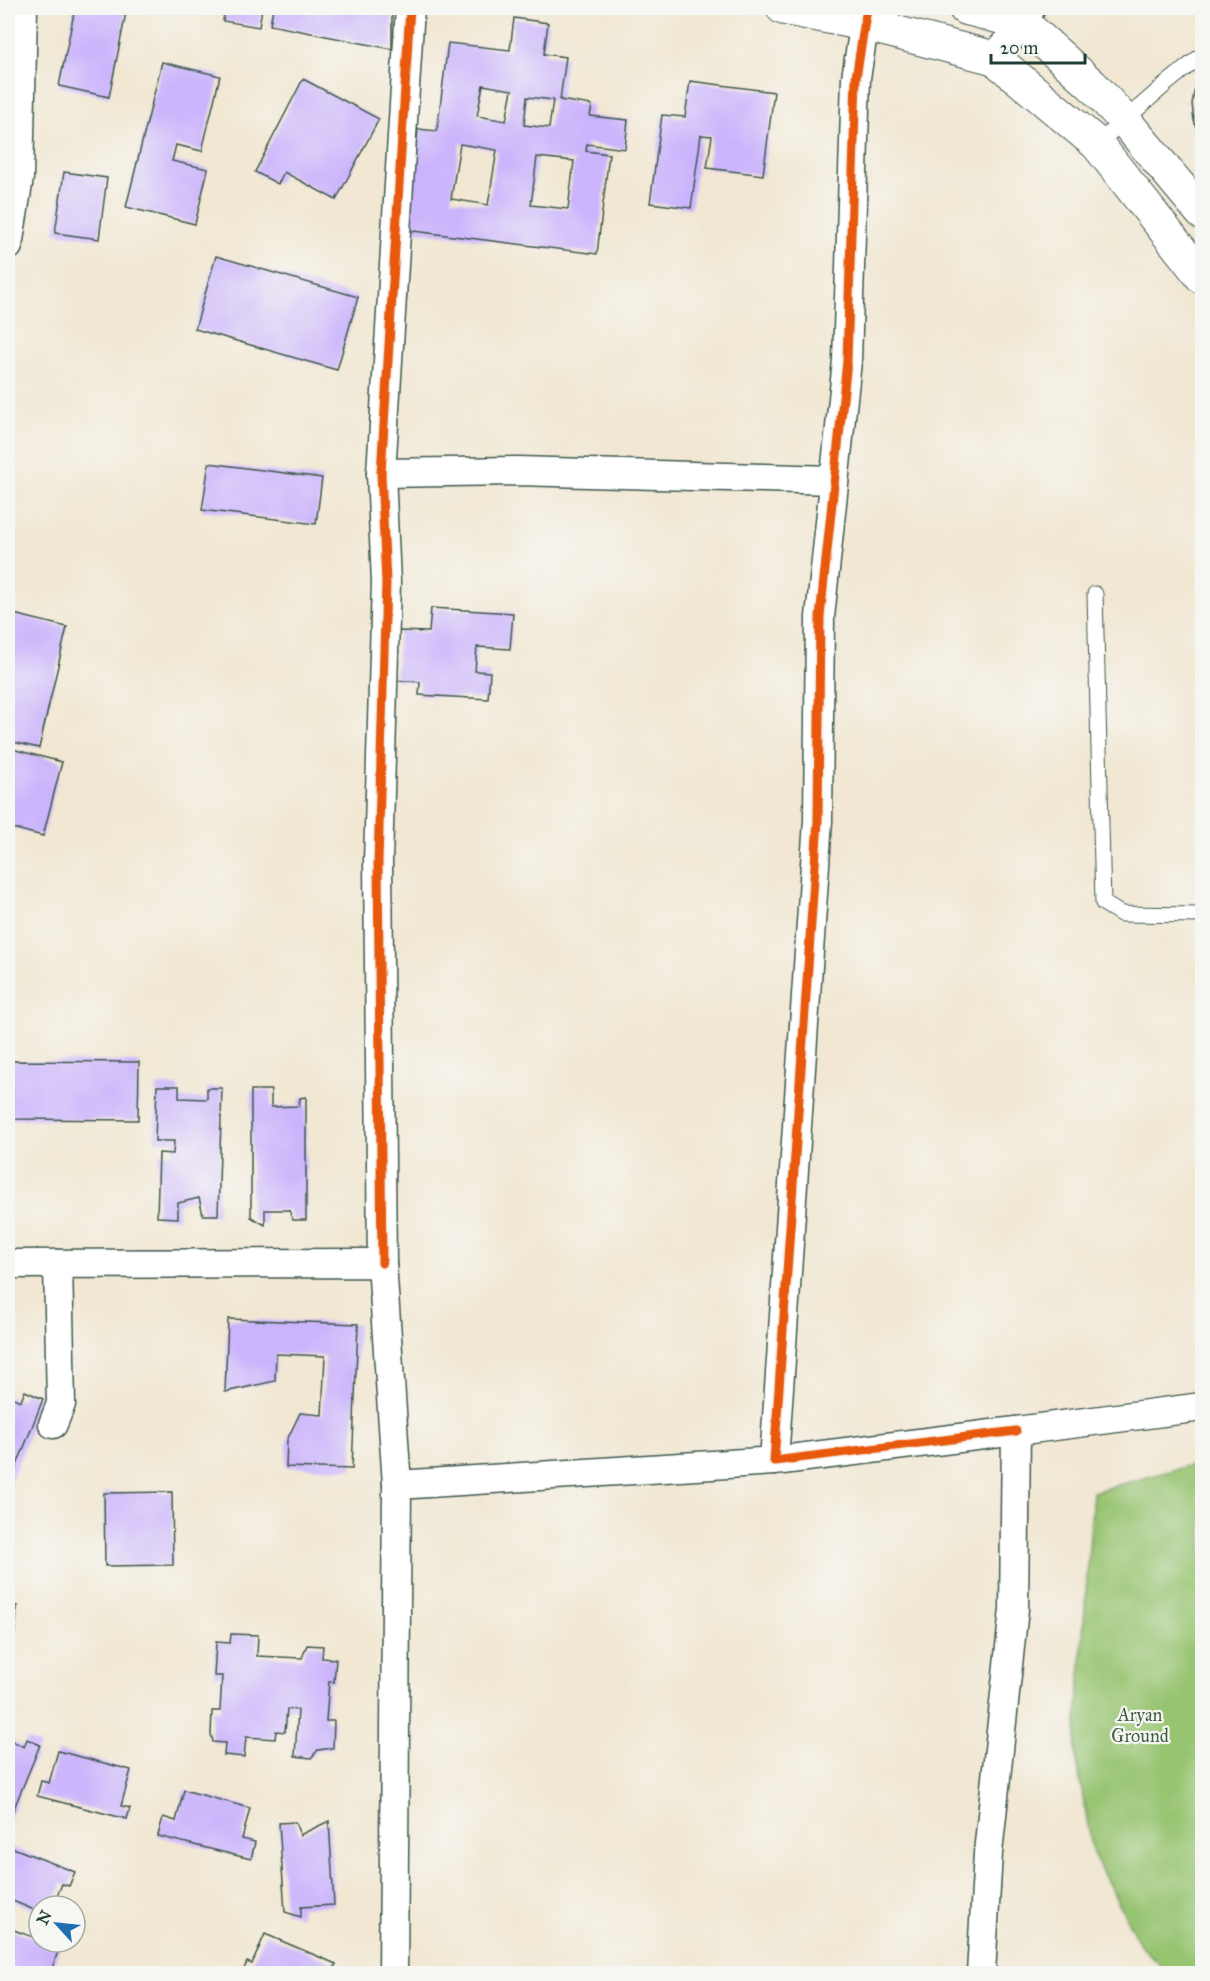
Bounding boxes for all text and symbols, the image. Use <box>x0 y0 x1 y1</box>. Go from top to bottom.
scale bar <box>991 27 1086 65</box>
text: 20 m <box>1000 37 1038 59</box>
park label: Aryan Ground <box>1111 1704 1169 1747</box>
north arrow <box>27 1894 87 1954</box>
text: N <box>33 1907 56 1928</box>

